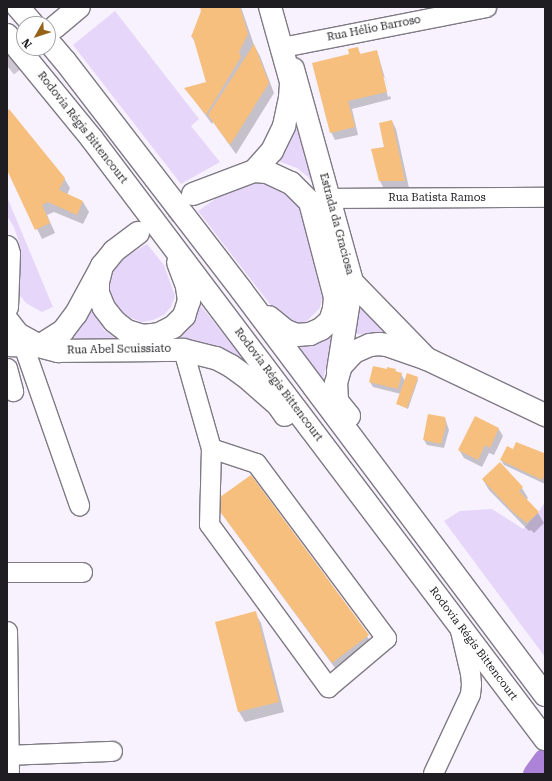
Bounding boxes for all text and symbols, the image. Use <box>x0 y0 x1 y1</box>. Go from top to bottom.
street label: Rua Hélio Barroso <box>326 13 422 45</box>
north arrow <box>16 16 56 56</box>
text: N <box>19 36 35 51</box>
street label: Rodovia Régis Bittencourt <box>34 69 130 187</box>
street label: Estrada da Graciosa <box>316 172 356 276</box>
street label: Rua Batista Ramos <box>388 191 486 205</box>
street label: Rodovia Régis Bittencourt <box>231 326 325 444</box>
street label: Rua Abel Scuissiato <box>67 342 171 358</box>
street label: Rodovia Régis Bittencourt <box>426 585 520 703</box>

